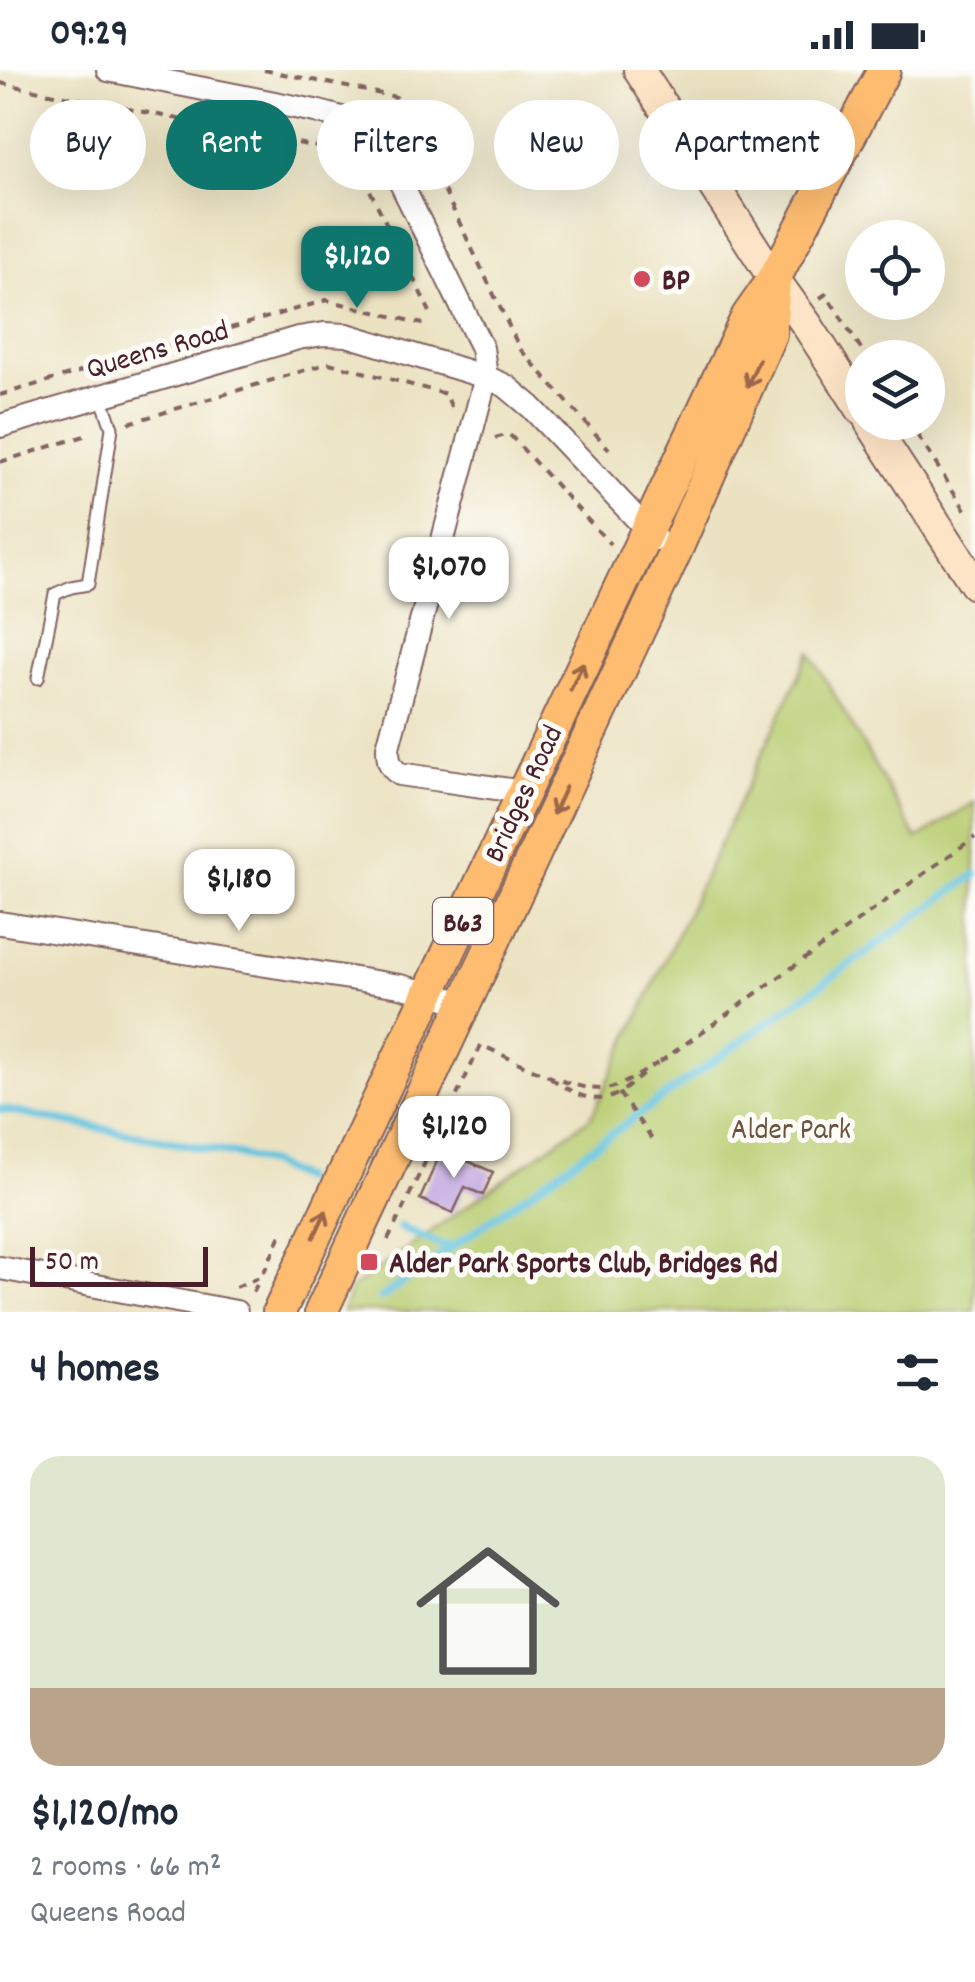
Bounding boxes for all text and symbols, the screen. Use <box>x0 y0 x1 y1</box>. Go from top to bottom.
text: 09:29 <box>50 8 128 63</box>
chip: Buy <box>30 100 146 190</box>
chip: Rent <box>166 100 297 190</box>
chip: Filters <box>317 100 474 190</box>
chip: New <box>494 100 619 190</box>
chip: Apartment <box>639 100 855 190</box>
map controls <box>845 220 945 440</box>
button: locate <box>845 220 945 320</box>
pin: $1,120 <box>276 226 438 311</box>
text: $1,120 <box>323 235 391 281</box>
place label: BP <box>662 262 690 305</box>
marker: BP <box>631 268 653 290</box>
street label: Queens Road <box>82 311 234 393</box>
button: layers <box>845 340 945 440</box>
one-way arrow <box>743 357 761 388</box>
pin: $1,070 <box>368 537 530 622</box>
text: $1,070 <box>411 546 487 592</box>
one-way arrow <box>568 662 587 692</box>
street label: Bridges Road <box>476 719 577 871</box>
one-way arrow <box>548 785 567 815</box>
pin: $1,180 <box>158 849 320 934</box>
text: $1,180 <box>206 858 272 904</box>
road number: B63 <box>433 898 493 944</box>
pin: $1,120 <box>373 1096 535 1181</box>
text: $1,120 <box>420 1105 488 1151</box>
park label: Alder Park <box>731 1111 851 1154</box>
one-way arrow <box>312 1210 331 1240</box>
scale bar <box>30 1242 208 1286</box>
text: 50 m <box>45 1244 99 1284</box>
place label: Alder Park Sports Club, Bridges Rd <box>389 1245 778 1288</box>
marker: Alder Park Sports Club, Bridges Rd <box>358 1251 380 1273</box>
text: 4 homes <box>30 1342 160 1402</box>
icon: filters <box>890 1345 945 1400</box>
icon: home <box>398 1521 578 1701</box>
text: $1,120/mo <box>30 1786 178 1846</box>
text: 2 rooms · 66 m² <box>30 1846 221 1892</box>
text: Queens Road <box>30 1892 186 1938</box>

